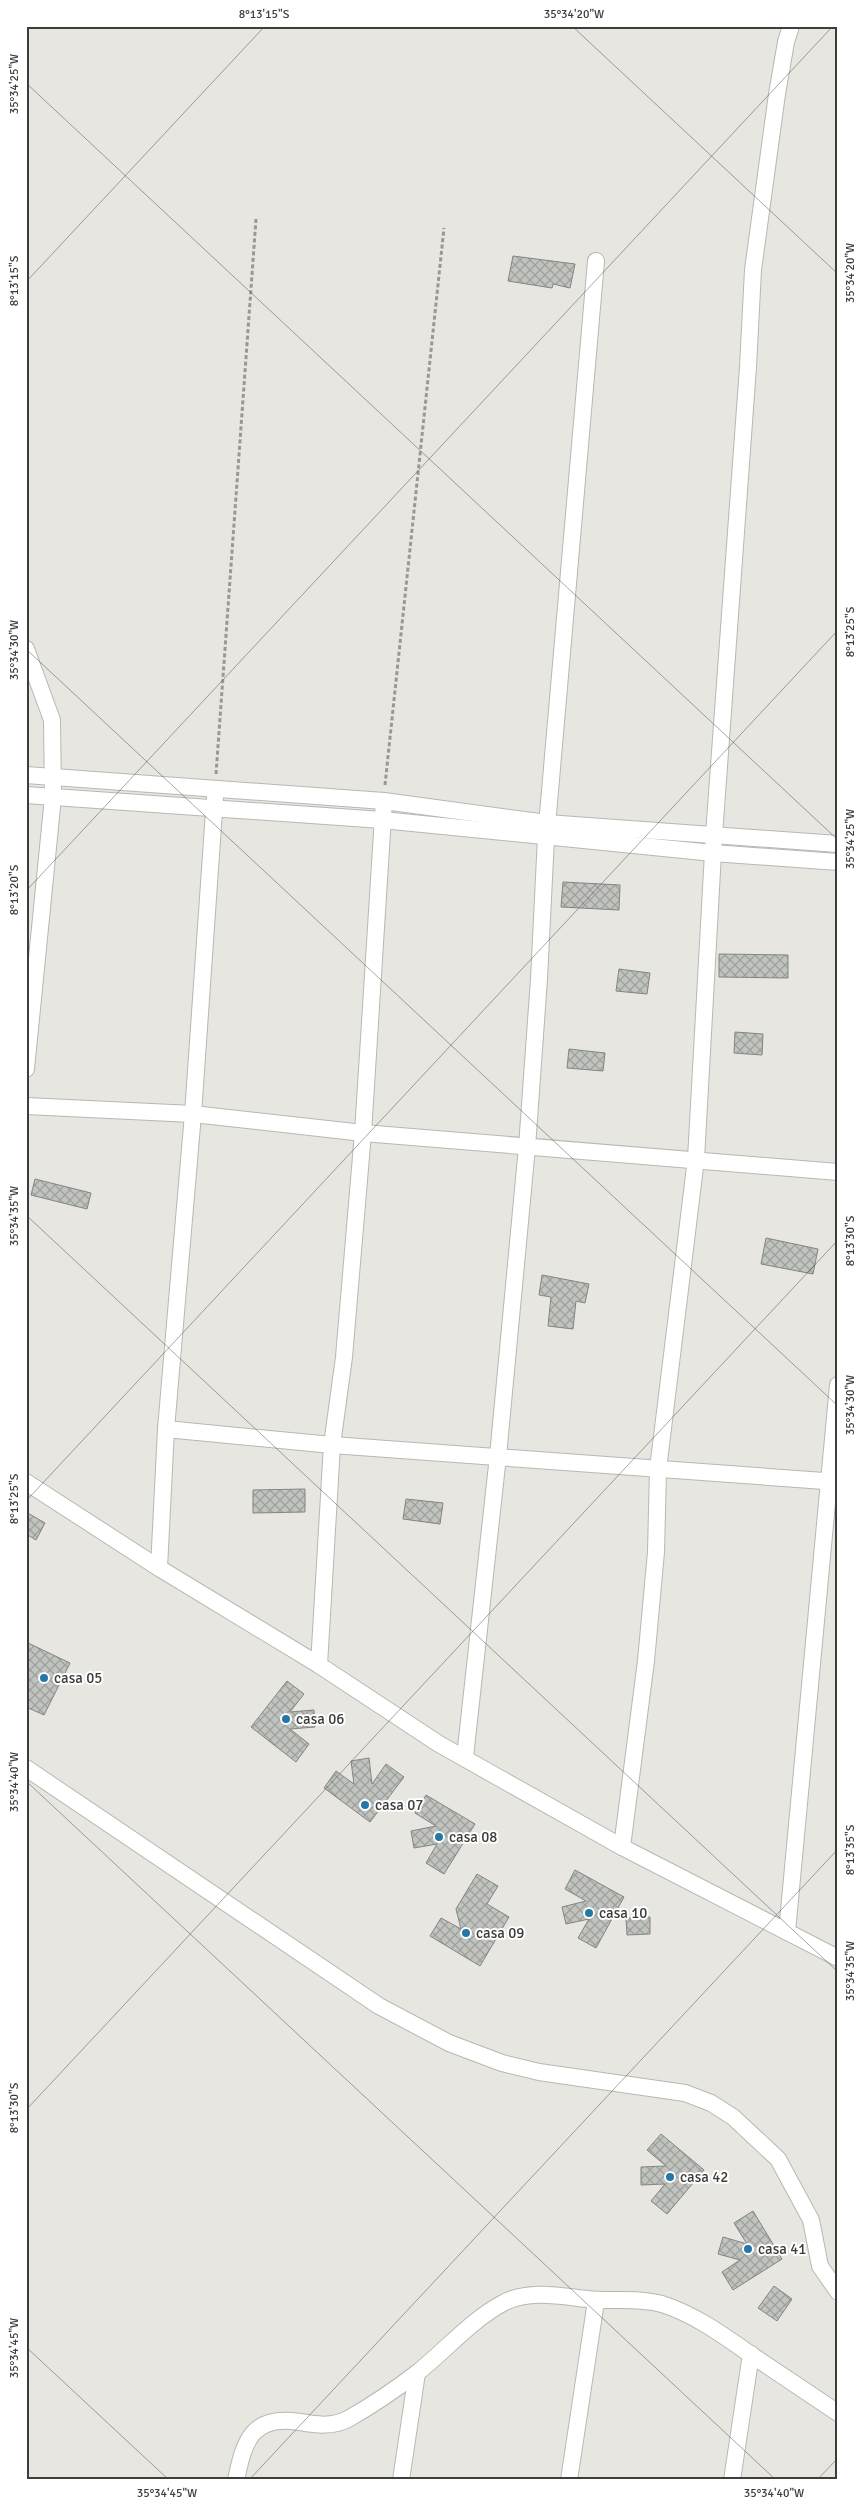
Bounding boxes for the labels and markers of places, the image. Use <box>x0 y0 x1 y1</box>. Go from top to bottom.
place label: casa 05 <box>54 1669 102 1687</box>
marker: casa 05 <box>38 1672 50 1684</box>
place label: casa 06 <box>296 1710 344 1728</box>
marker: casa 06 <box>280 1713 292 1725</box>
place label: casa 07 <box>375 1796 423 1814</box>
marker: casa 07 <box>359 1799 371 1811</box>
place label: casa 08 <box>449 1828 497 1846</box>
marker: casa 08 <box>433 1831 445 1843</box>
place label: casa 10 <box>599 1904 647 1922</box>
marker: casa 10 <box>583 1907 595 1919</box>
place label: casa 09 <box>476 1924 524 1942</box>
marker: casa 09 <box>460 1927 472 1939</box>
place label: casa 42 <box>680 2168 728 2186</box>
marker: casa 42 <box>664 2171 676 2183</box>
place label: casa 41 <box>758 2240 806 2258</box>
marker: casa 41 <box>742 2243 754 2255</box>

